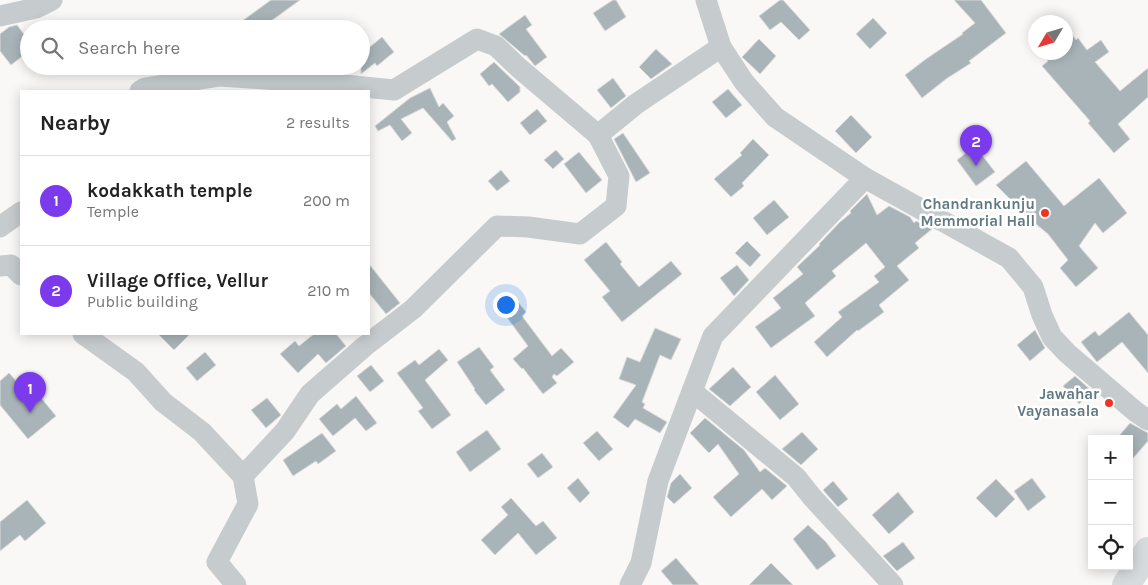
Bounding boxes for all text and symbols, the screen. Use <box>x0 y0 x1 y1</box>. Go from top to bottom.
north arrow <box>1028 15 1073 60</box>
search box <box>20 20 370 75</box>
icon: search <box>38 34 66 62</box>
text: Search here <box>78 37 180 59</box>
text: Nearby <box>40 111 110 135</box>
text: 2 results <box>286 113 350 132</box>
pin: 2 <box>960 125 992 166</box>
text: kodakkath temple <box>87 180 253 202</box>
text: 1 <box>53 191 59 210</box>
text: 200 m <box>303 191 350 210</box>
place label: Chandrankunju Memmorial Hall <box>921 195 1035 230</box>
text: Temple <box>87 202 139 221</box>
marker: Chandrankunju Memmorial Hall <box>1039 207 1051 219</box>
text: Village Office, Vellur <box>87 270 268 292</box>
text: 2 <box>51 281 61 300</box>
text: 210 m <box>307 281 350 300</box>
text: Public building <box>87 292 198 311</box>
your location <box>493 292 519 318</box>
pin: 1 <box>14 372 46 413</box>
place label: Jawahar Vayanasala <box>1017 385 1099 420</box>
marker: Jawahar Vayanasala <box>1103 397 1115 409</box>
map controls <box>1088 435 1133 570</box>
button: + <box>1088 435 1133 480</box>
button: − <box>1088 480 1133 525</box>
button: locate <box>1088 525 1133 570</box>

